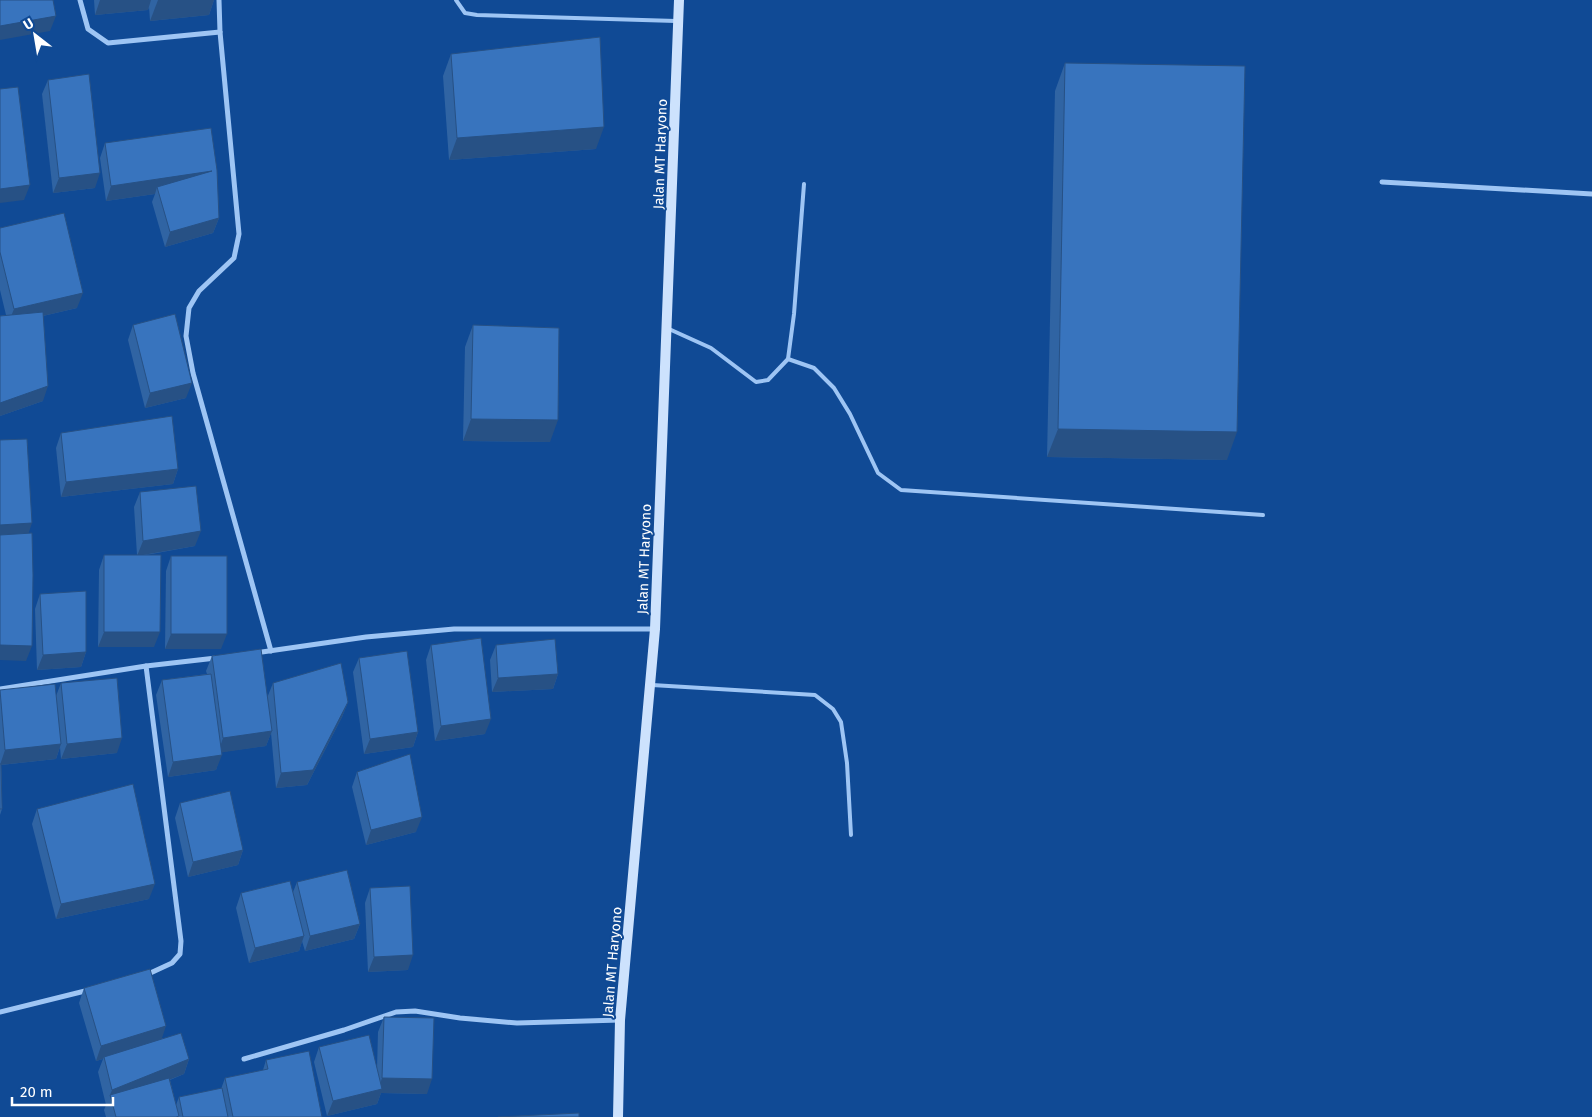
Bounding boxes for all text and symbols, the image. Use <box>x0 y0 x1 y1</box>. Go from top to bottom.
north arrow <box>10 10 60 60</box>
text: U <box>20 15 37 34</box>
street label: Jalan MT Haryono <box>650 98 671 210</box>
street label: Jalan MT Haryono <box>634 503 655 615</box>
street label: Jalan MT Haryono <box>599 906 626 1018</box>
scale bar <box>12 1074 114 1106</box>
text: 20 m <box>20 1083 53 1101</box>

